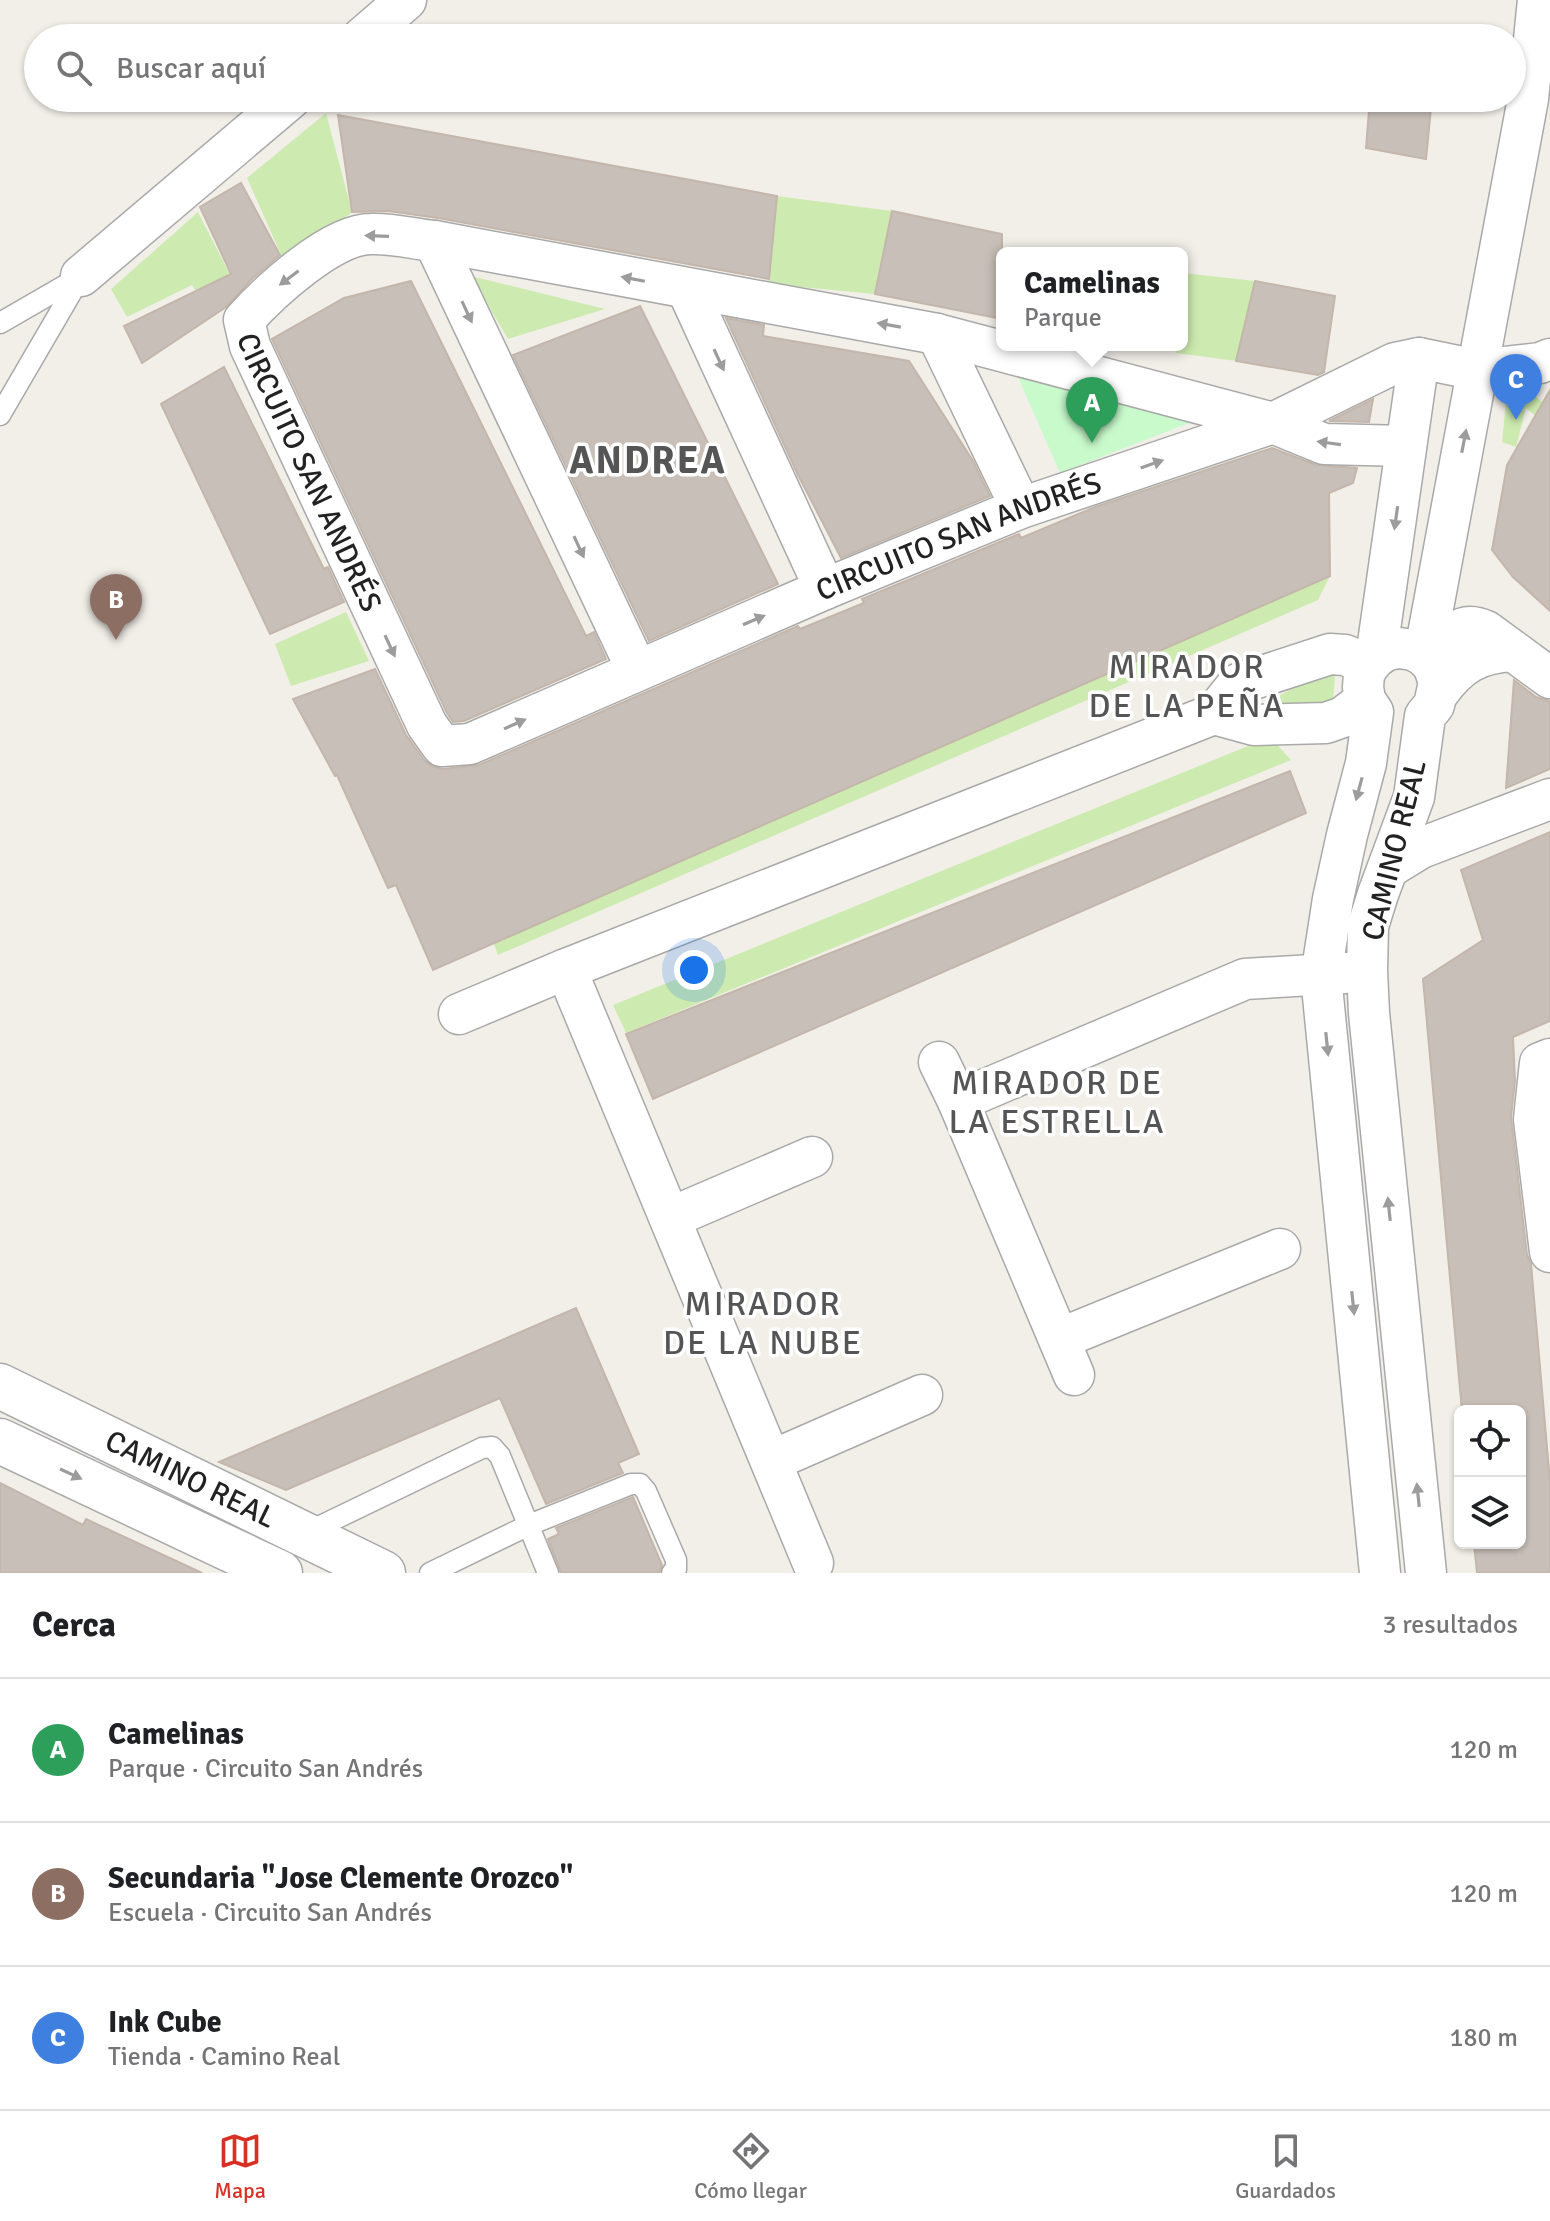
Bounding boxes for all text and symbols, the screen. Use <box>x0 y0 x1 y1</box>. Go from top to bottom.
search box <box>24 24 1526 112</box>
icon: search <box>52 46 96 90</box>
text: Buscar aquí <box>116 50 266 87</box>
one-way arrow <box>364 229 389 242</box>
popup <box>996 247 1188 351</box>
text: Camelinas <box>1024 265 1160 302</box>
one-way arrow <box>279 270 299 286</box>
one-way arrow <box>621 272 646 284</box>
one-way arrow <box>460 300 474 324</box>
text: Parque <box>1024 302 1102 334</box>
one-way arrow <box>876 318 901 330</box>
street label: CIRCUITO SAN ANDRÉS <box>229 330 389 618</box>
one-way arrow <box>713 348 726 371</box>
pin: C <box>1490 354 1542 420</box>
pin: A <box>1066 377 1118 443</box>
one-way arrow <box>1458 428 1470 453</box>
one-way arrow <box>1316 436 1341 449</box>
district label: ANDREA <box>569 437 727 484</box>
one-way arrow <box>1140 457 1164 470</box>
street label: CIRCUITO SAN ANDRÉS <box>811 464 1106 610</box>
one-way arrow <box>1389 506 1402 531</box>
one-way arrow <box>572 535 586 558</box>
pin: B <box>90 574 142 640</box>
one-way arrow <box>742 613 765 626</box>
one-way arrow <box>383 634 397 658</box>
district label: MIRADOR DE LA PEÑA <box>1089 646 1285 727</box>
one-way arrow <box>504 718 527 731</box>
street label: CAMINO REAL <box>1354 756 1435 944</box>
one-way arrow <box>1353 776 1365 801</box>
your location <box>674 950 714 990</box>
one-way arrow <box>1321 1032 1334 1057</box>
district label: MIRADOR DE LA ESTRELLA <box>949 1062 1165 1143</box>
one-way arrow <box>1383 1196 1396 1221</box>
district label: MIRADOR DE LA NUBE <box>663 1283 863 1364</box>
one-way arrow <box>1347 1291 1360 1316</box>
map controls <box>1454 1405 1526 1549</box>
button: locate <box>1454 1405 1526 1477</box>
street label: CAMINO REAL <box>99 1422 282 1537</box>
one-way arrow <box>59 1467 82 1481</box>
button: layers <box>1454 1477 1526 1549</box>
one-way arrow <box>1412 1482 1425 1507</box>
text: Cerca <box>32 1604 116 1646</box>
text: 3 resultados <box>1382 1609 1518 1641</box>
text: Camelinas <box>108 1716 244 1753</box>
text: A <box>50 1734 66 1766</box>
text: 120 m <box>1449 1734 1518 1766</box>
text: Parque · Circuito San Andrés <box>108 1753 423 1785</box>
text: Secundaria "Jose Clemente Orozco" <box>108 1860 573 1897</box>
text: B <box>50 1878 66 1910</box>
text: 120 m <box>1449 1878 1518 1910</box>
text: Escuela · Circuito San Andrés <box>108 1897 432 1929</box>
text: Ink Cube <box>108 2004 222 2041</box>
text: C <box>50 2022 66 2054</box>
text: 180 m <box>1449 2022 1518 2054</box>
text: Tienda · Camino Real <box>108 2041 340 2073</box>
tab: Mapa <box>214 2129 266 2204</box>
tab: Cómo llegar <box>694 2129 807 2204</box>
tab: Guardados <box>1235 2129 1336 2204</box>

